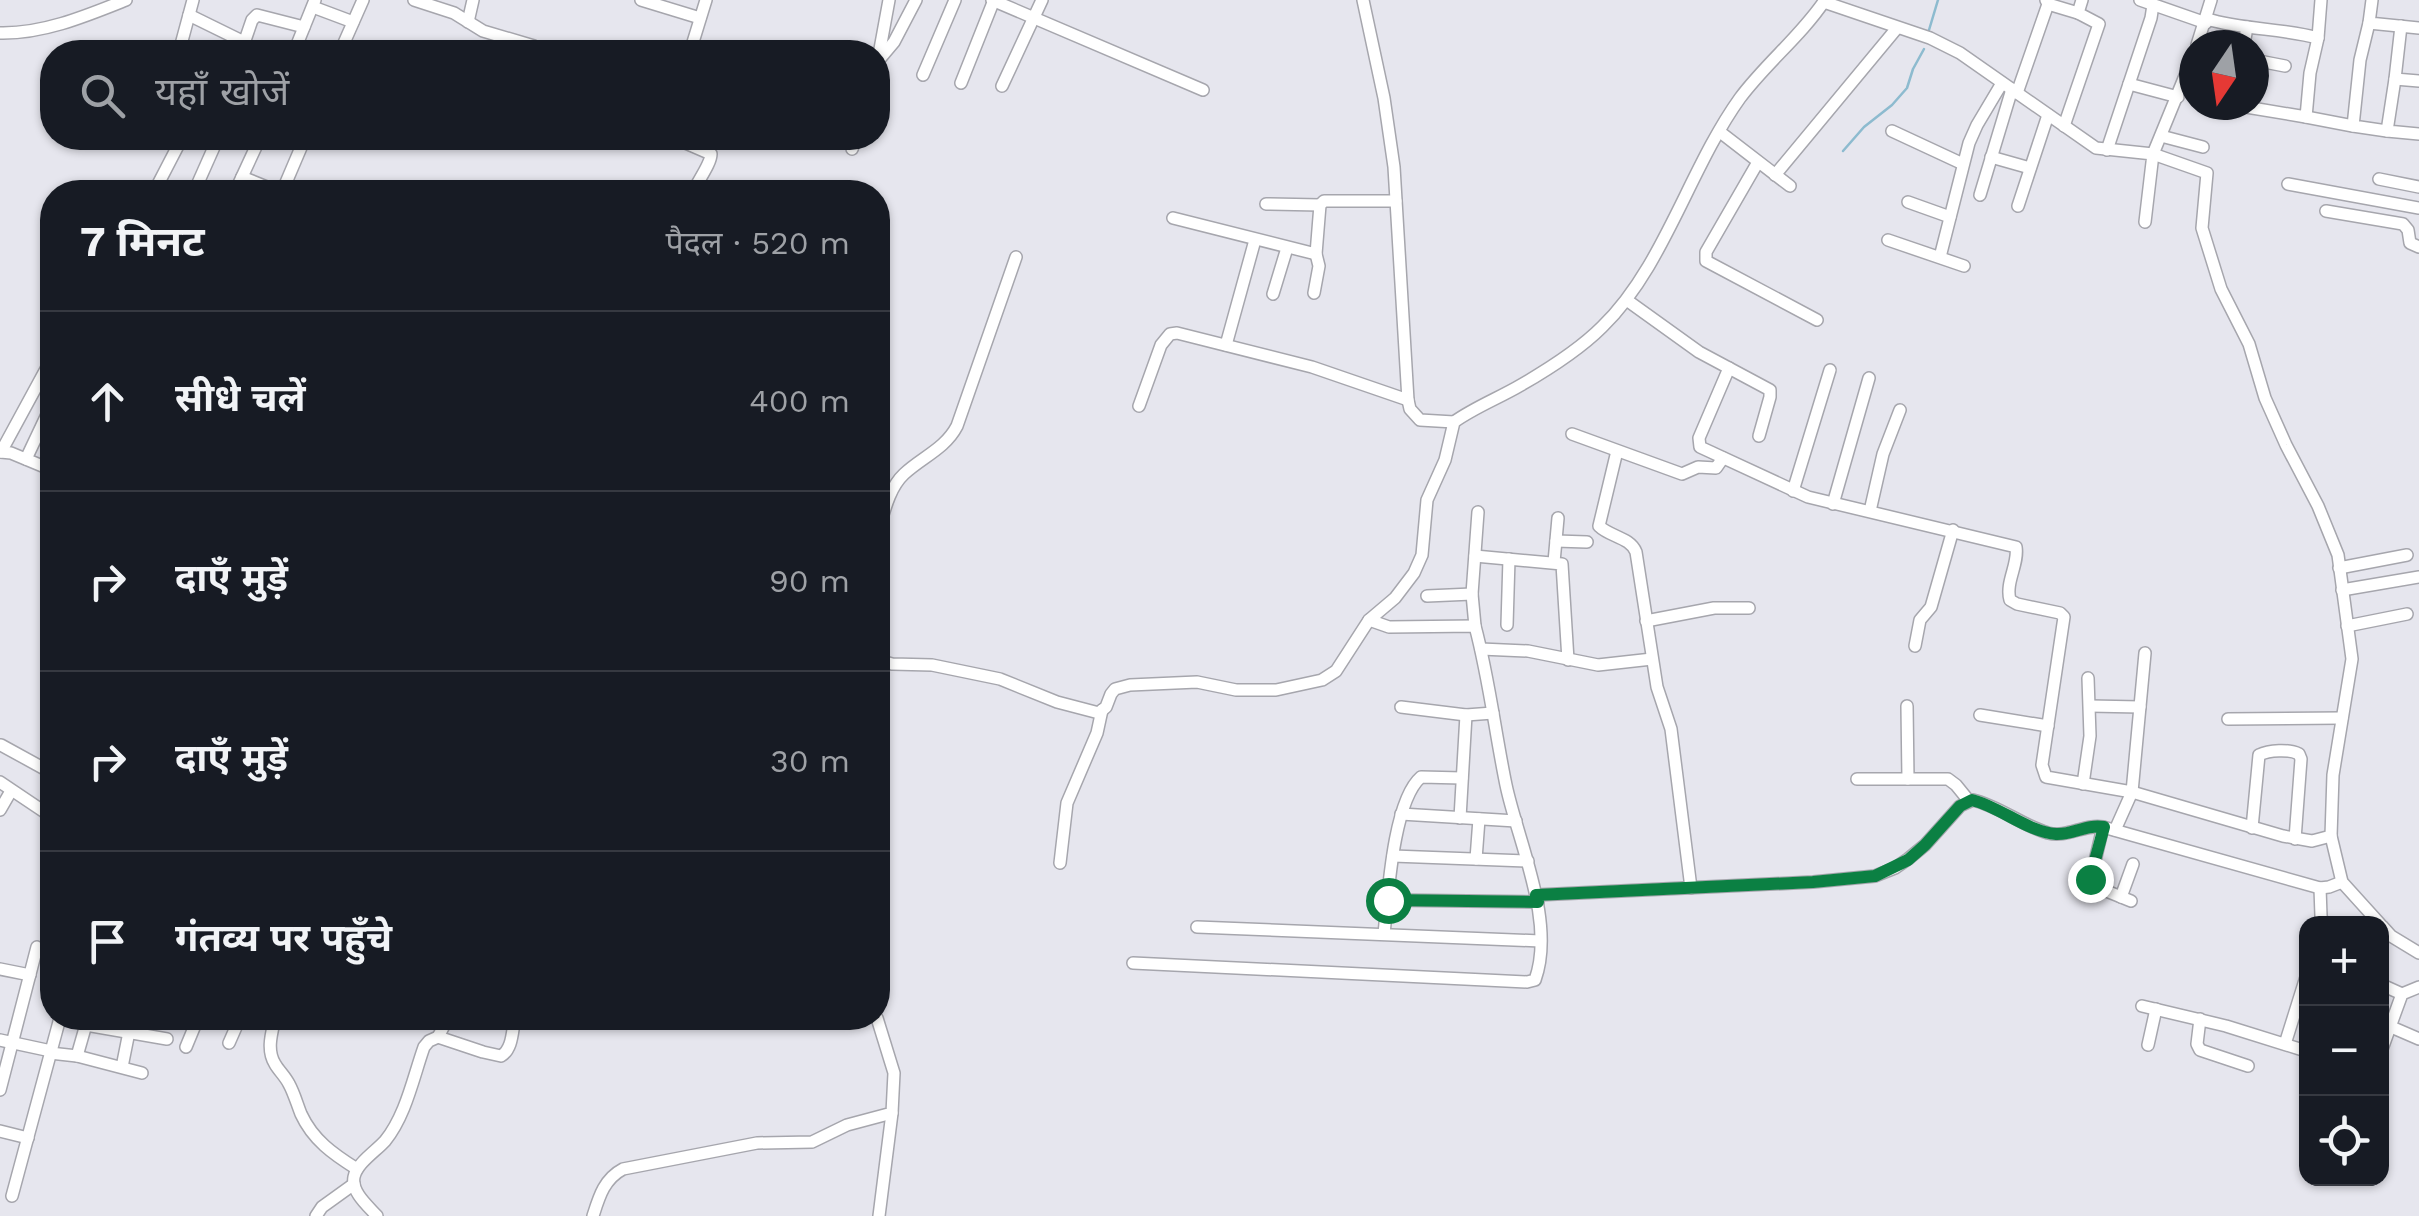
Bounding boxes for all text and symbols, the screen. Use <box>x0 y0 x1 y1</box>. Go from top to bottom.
north arrow <box>2179 30 2269 120</box>
search box <box>40 40 890 150</box>
icon: search <box>75 68 130 123</box>
text: यहाँ खोजें <box>155 70 289 114</box>
text: 7 मिनट <box>80 217 205 266</box>
text: पैदल · 520 m <box>665 224 850 262</box>
icon: ahead <box>80 374 135 429</box>
text: सीधे चलें <box>175 376 306 420</box>
text: 400 m <box>749 382 850 420</box>
icon: right <box>80 554 135 609</box>
text: दाएँ मुड़ें <box>175 556 288 600</box>
text: 90 m <box>769 562 850 600</box>
icon: right <box>80 734 135 789</box>
text: दाएँ मुड़ें <box>175 736 288 780</box>
text: 30 m <box>770 742 850 780</box>
route end <box>2068 857 2114 903</box>
route start <box>1366 878 1412 924</box>
icon: arrive <box>80 914 135 969</box>
text: गंतव्य पर पहुँचे <box>175 916 392 960</box>
map controls <box>2299 916 2389 1186</box>
button: + <box>2299 916 2389 1006</box>
button: − <box>2299 1006 2389 1096</box>
button: locate <box>2299 1096 2389 1186</box>

